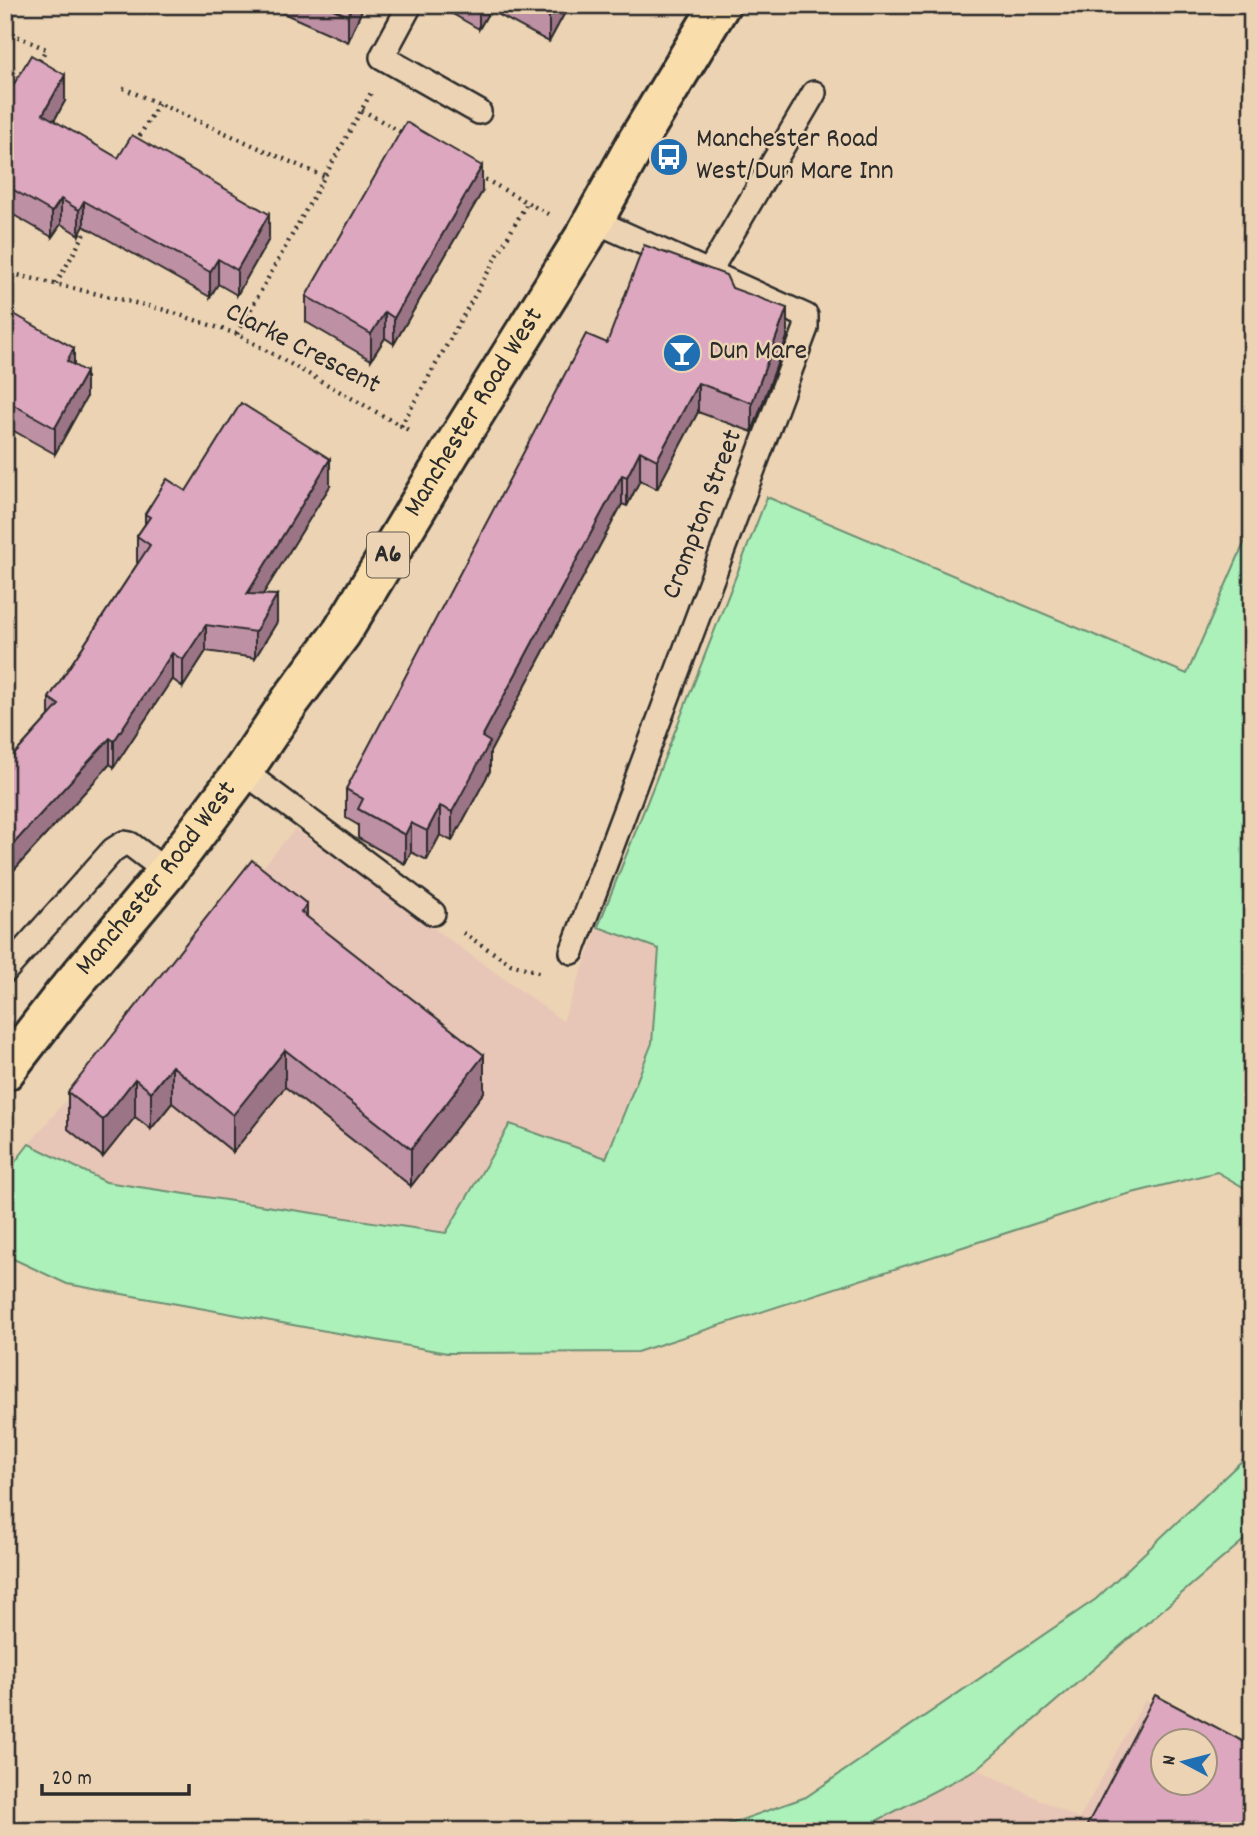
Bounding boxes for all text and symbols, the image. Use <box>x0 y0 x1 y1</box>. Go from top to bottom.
place label: Manchester Road West/Dun Mare Inn <box>696 121 894 193</box>
bus stop icon: Manchester Road West/Dun Mare Inn <box>648 136 690 178</box>
street label: Clarke Crescent <box>217 294 387 406</box>
street label: Manchester Road West <box>395 301 555 525</box>
bar icon: Dun Mare <box>661 332 703 374</box>
place label: Dun Mare <box>709 333 807 373</box>
street label: Crompton Street <box>653 424 755 606</box>
road number: A6 <box>367 533 409 578</box>
street label: Manchester Road West <box>67 774 248 986</box>
north arrow <box>1148 1728 1218 1798</box>
scale bar <box>42 1752 189 1796</box>
text: N <box>1157 1754 1185 1767</box>
text: 20 m <box>52 1765 92 1795</box>

